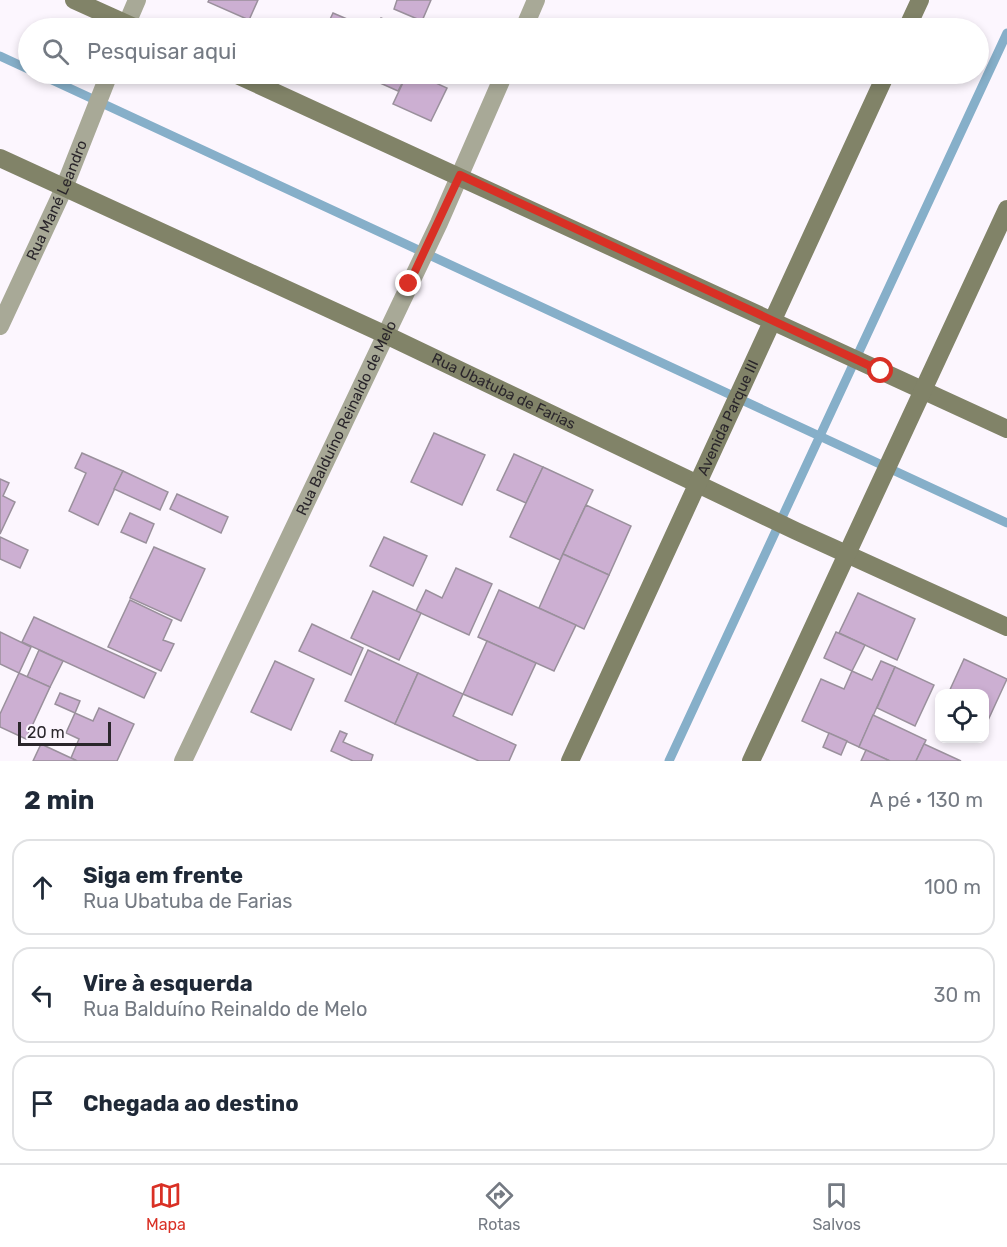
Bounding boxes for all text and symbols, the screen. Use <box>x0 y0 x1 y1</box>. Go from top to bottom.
search box <box>18 18 989 84</box>
icon: search <box>39 35 72 68</box>
text: Pesquisar aqui <box>87 38 237 65</box>
street label: Rua Mané Leandro <box>23 138 91 263</box>
route end <box>395 270 421 296</box>
street label: Rua Balduíno Reinaldo de Melo <box>292 318 400 518</box>
street label: Rua Ubatuba de Farias <box>429 349 579 433</box>
street label: Avenida Parque III <box>694 357 762 478</box>
route start <box>867 357 893 383</box>
map controls <box>935 689 989 743</box>
button: locate <box>935 689 989 743</box>
scale bar <box>18 719 111 746</box>
text: 20 m <box>27 723 65 742</box>
text: 2 min <box>24 785 94 816</box>
text: A pé · 130 m <box>870 788 983 812</box>
text: Siga em frente <box>83 862 243 889</box>
icon: ahead <box>26 871 59 904</box>
text: 100 m <box>924 875 981 899</box>
text: Rua Ubatuba de Farias <box>83 889 292 913</box>
text: Vire à esquerda <box>83 970 253 997</box>
icon: left <box>26 979 59 1012</box>
text: 30 m <box>934 983 981 1007</box>
text: Rua Balduíno Reinaldo de Melo <box>83 997 367 1021</box>
icon: arrive <box>26 1087 59 1120</box>
text: Chegada ao destino <box>83 1090 299 1117</box>
tab: Mapa <box>146 1179 186 1234</box>
tab: Rotas <box>478 1179 521 1234</box>
tab: Salvos <box>812 1179 861 1234</box>

